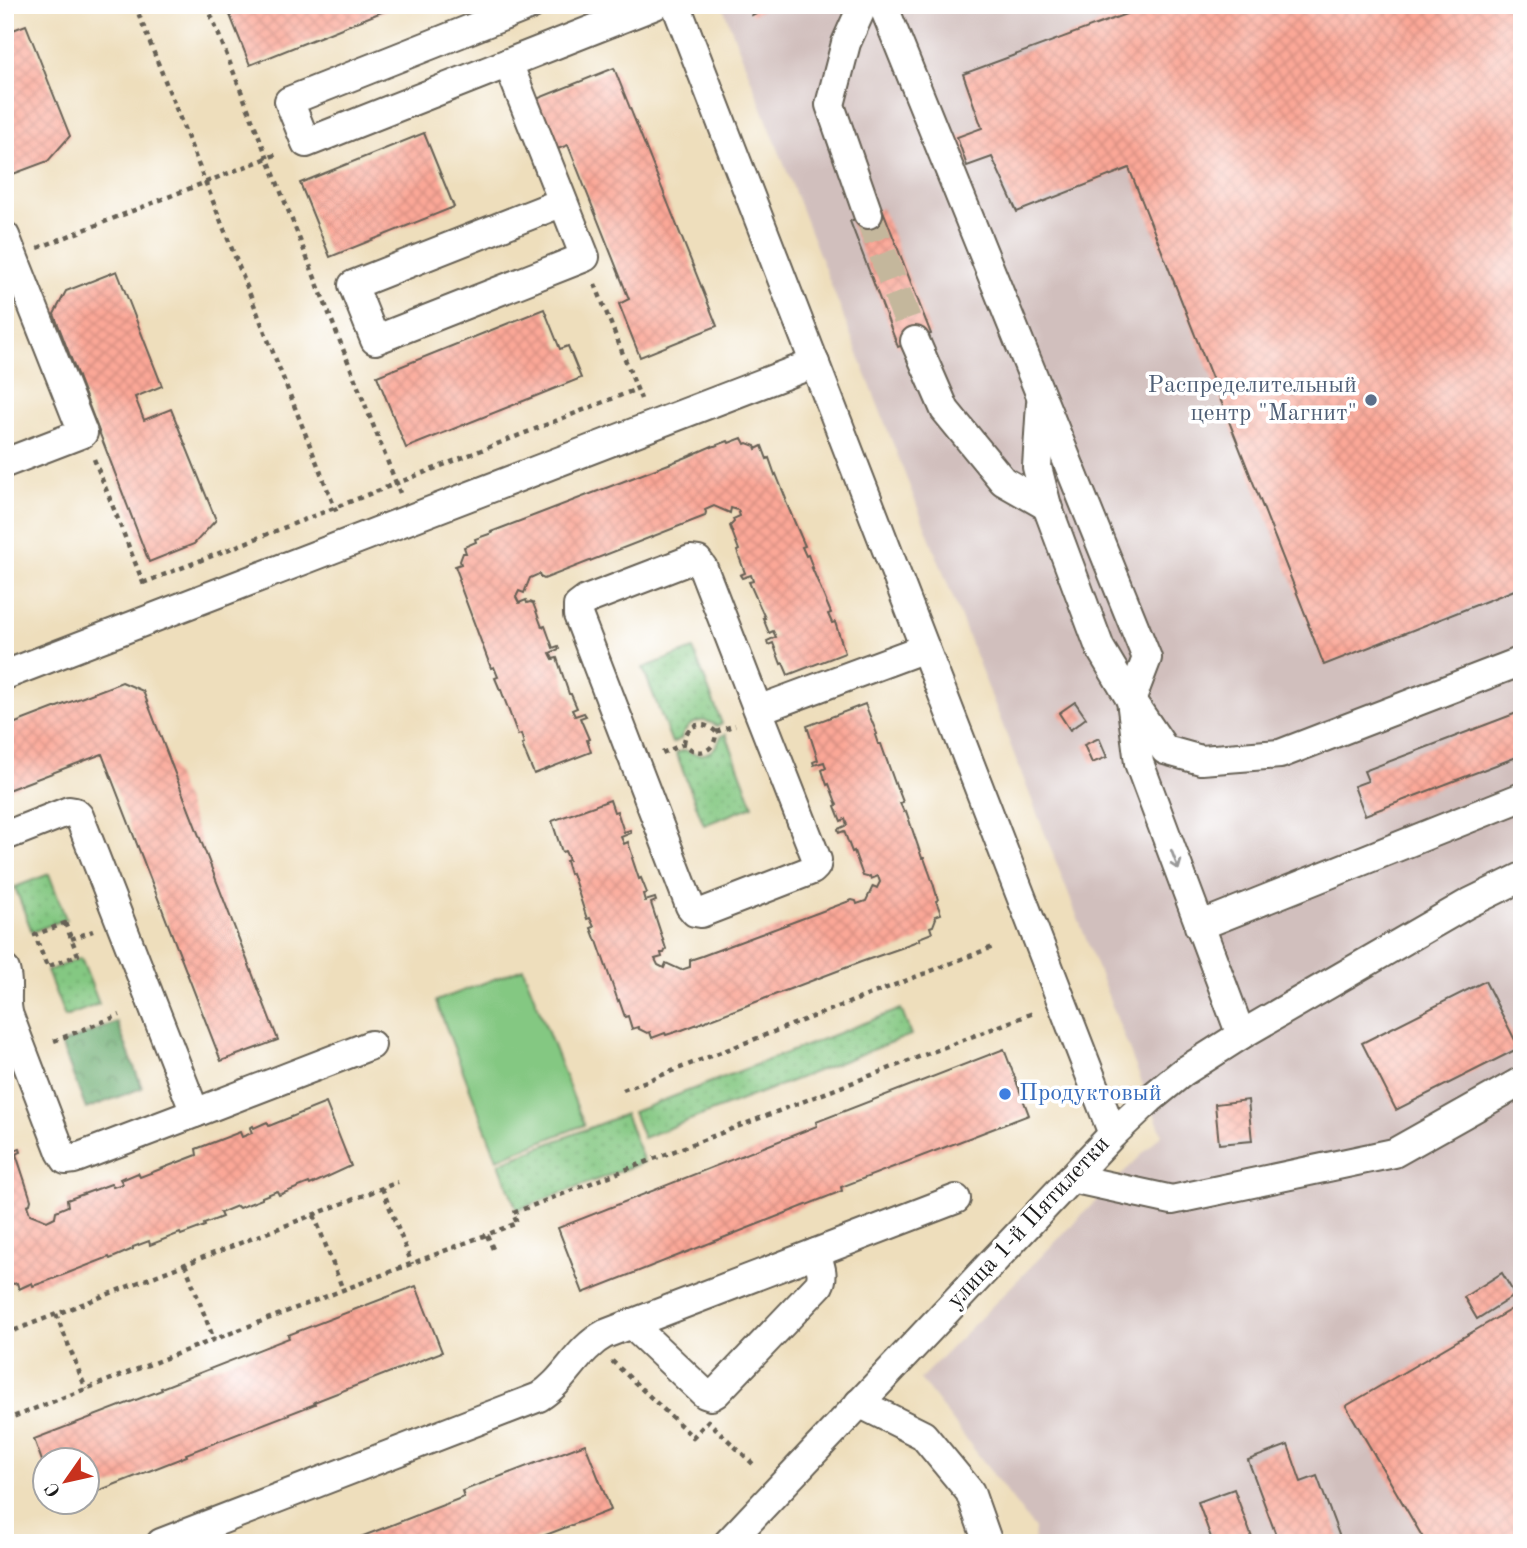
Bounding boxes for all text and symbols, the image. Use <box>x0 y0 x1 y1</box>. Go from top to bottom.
place label: Распределительный центр "Магнит" <box>1148 374 1357 426</box>
marker: Распределительный центр "Магнит" <box>1363 392 1379 408</box>
one-way arrow <box>1169 848 1182 870</box>
place label: Продуктовый <box>1019 1082 1162 1106</box>
marker: Продуктовый <box>997 1086 1013 1102</box>
street label: улица 1-й Пятилетки <box>943 1132 1115 1314</box>
north arrow <box>32 1446 102 1516</box>
text: С <box>43 1479 65 1500</box>

